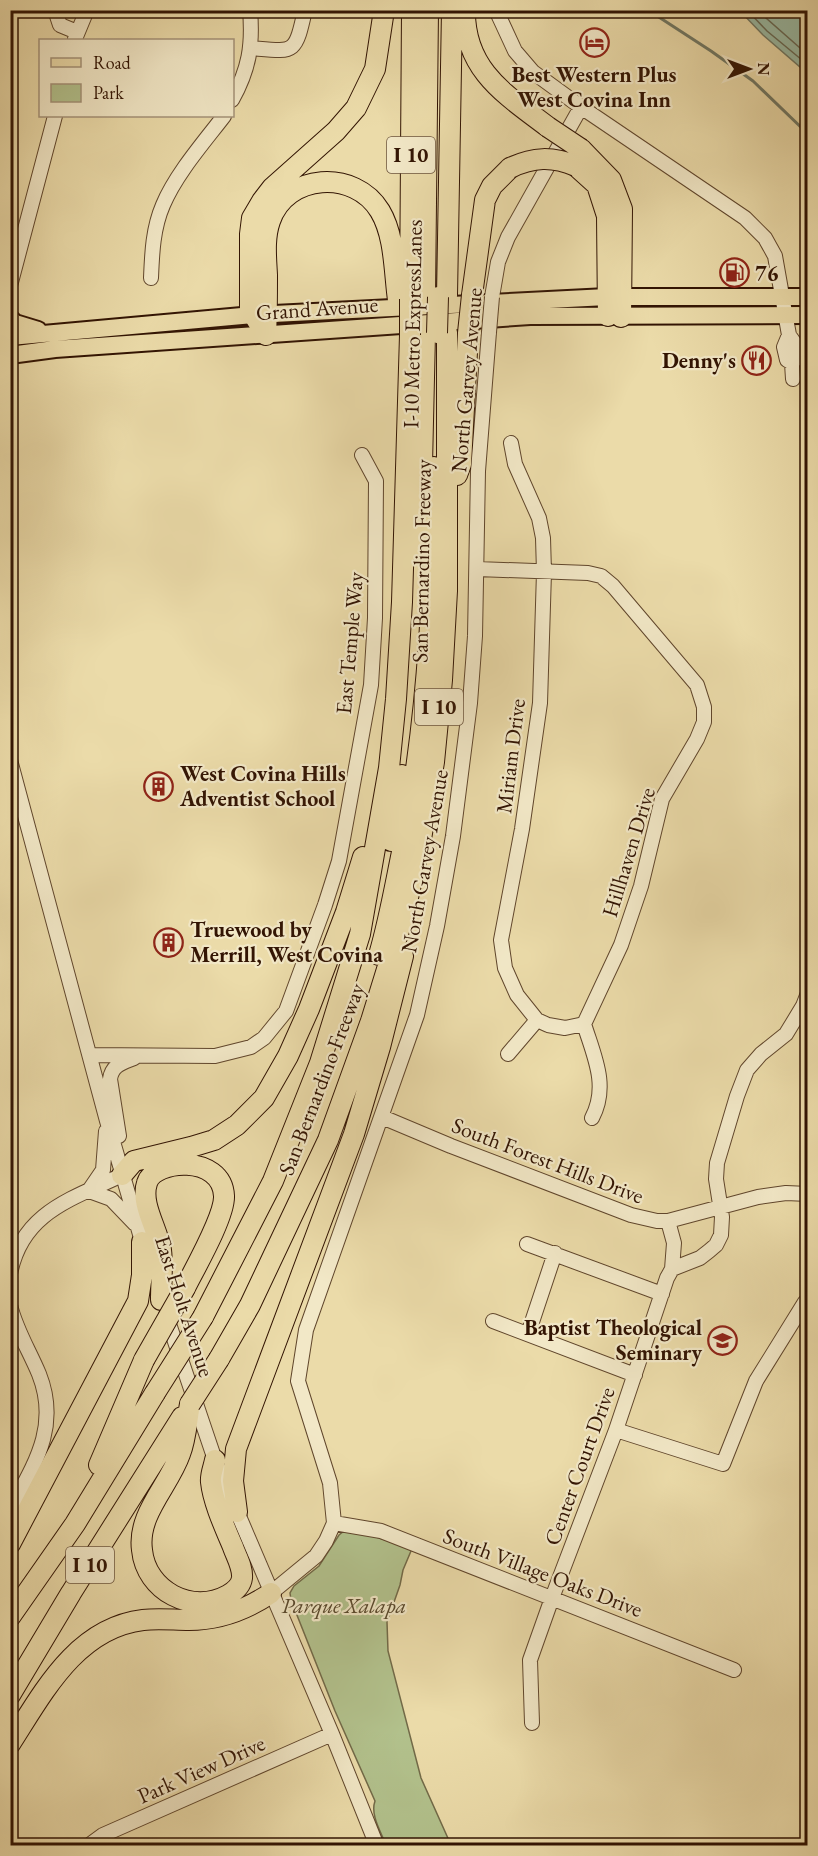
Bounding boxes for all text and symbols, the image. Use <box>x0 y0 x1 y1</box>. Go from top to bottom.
hotel icon: Best Western Plus West Covina Inn <box>578 26 610 58</box>
legend <box>39 39 234 117</box>
north arrow <box>719 39 779 99</box>
text: Road <box>93 51 132 74</box>
place label: Best Western Plus West Covina Inn <box>512 60 677 114</box>
text: N <box>753 63 774 76</box>
text: Park <box>93 81 124 104</box>
road number: I 10 <box>387 137 435 173</box>
street label: I-10 Metro ExpressLanes <box>396 219 429 429</box>
fuel station icon: 76 <box>718 257 750 289</box>
place label: 76 <box>755 259 779 288</box>
street label: North Garvey Avenue <box>444 286 489 474</box>
street label: Grand Avenue <box>255 290 380 327</box>
restaurant icon: Denny's <box>741 344 773 376</box>
place label: Denny's <box>662 346 736 375</box>
street label: San Bernardino Freeway <box>405 459 438 663</box>
street label: East Temple Way <box>329 570 370 715</box>
road number: I 10 <box>415 689 463 725</box>
street label: Miriam Drive <box>489 697 532 815</box>
place label: West Covina Hills Adventist School <box>179 759 346 813</box>
street label: North Garvey Avenue <box>394 767 455 955</box>
building icon: West Covina Hills Adventist School <box>143 770 175 802</box>
street label: Hillhaven Drive <box>595 783 662 921</box>
place label: Truewood by Merrill, West Covina <box>190 915 383 969</box>
building icon: Truewood by Merrill, West Covina <box>153 926 185 958</box>
street label: San Bernardino Freeway <box>271 979 372 1179</box>
street label: South Forest Hills Drive <box>448 1110 648 1211</box>
street label: East Holt Avenue <box>148 1232 221 1381</box>
place label: Baptist Theological Seminary <box>524 1313 702 1367</box>
school or university icon: Baptist Theological Seminary <box>707 1324 739 1356</box>
street label: Center Court Drive <box>537 1382 622 1550</box>
street label: South Village Oaks Drive <box>439 1521 647 1624</box>
road number: I 10 <box>66 1547 114 1583</box>
park label: Parque Xalapa <box>282 1591 406 1620</box>
street label: Park View Drive <box>133 1728 270 1810</box>

